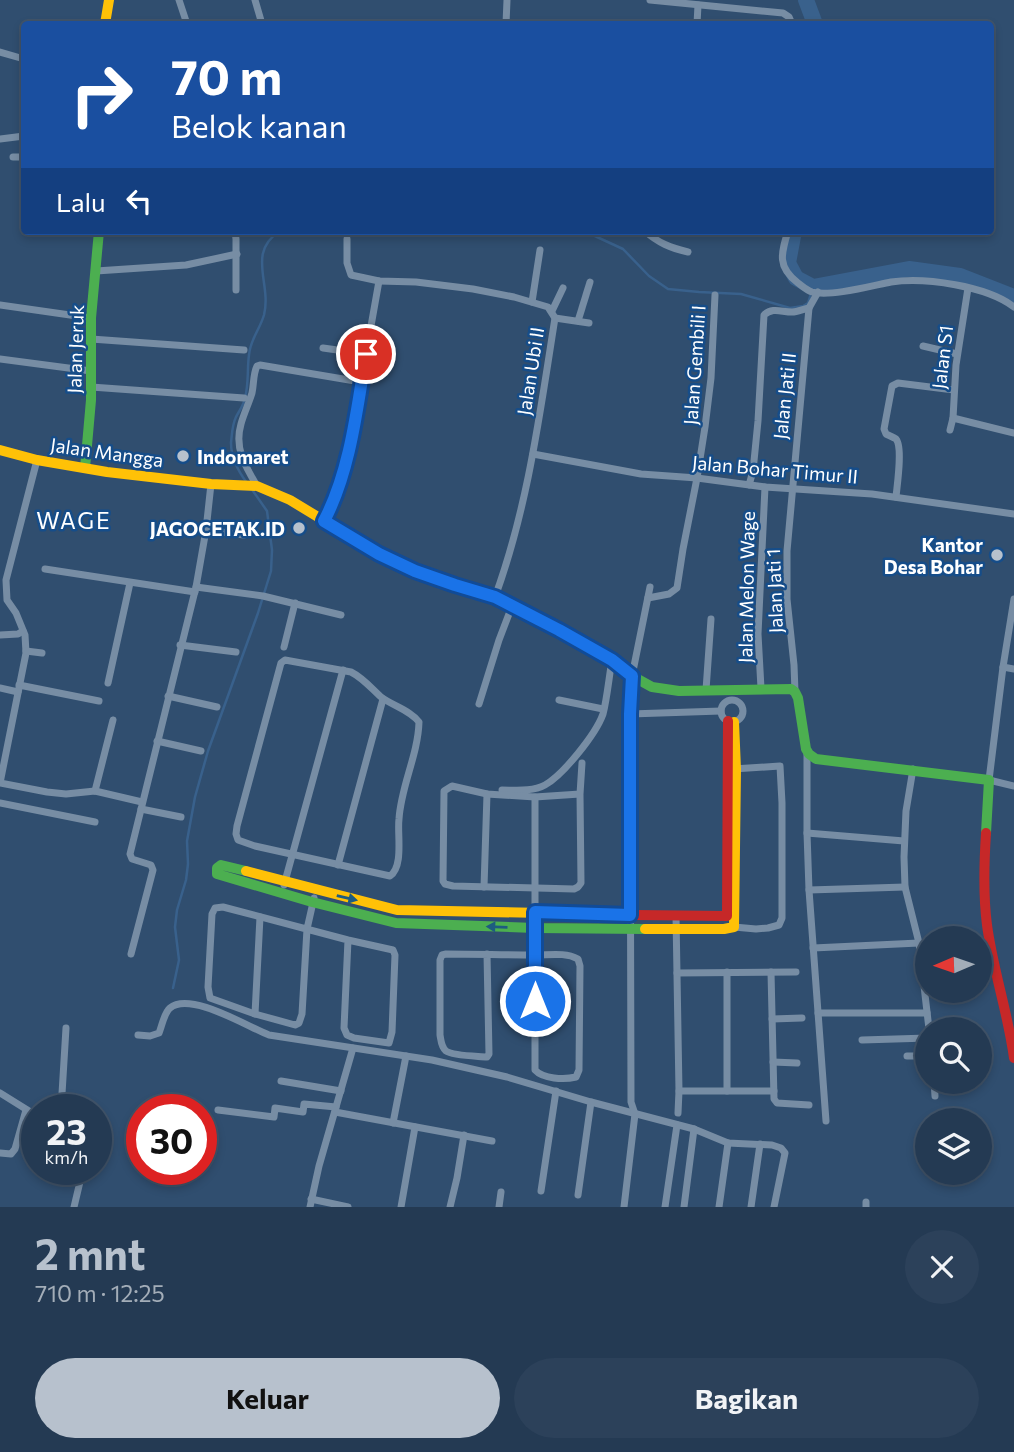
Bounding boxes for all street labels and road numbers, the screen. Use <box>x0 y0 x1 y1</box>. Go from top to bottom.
street label: Jalan Jeruk <box>62 304 88 394</box>
street label: Jalan Gembili I <box>678 304 710 426</box>
street label: Jalan S1 <box>927 324 957 390</box>
street label: Jalan Ubi II <box>512 325 548 417</box>
street label: Jalan Jati II <box>768 351 800 441</box>
street label: Jalan Mangga <box>49 433 165 471</box>
street label: Jalan Bohar Timur II <box>691 450 859 488</box>
street label: Jalan Melon Wage <box>733 511 759 663</box>
street label: Jalan Jati 1 <box>761 548 787 634</box>

